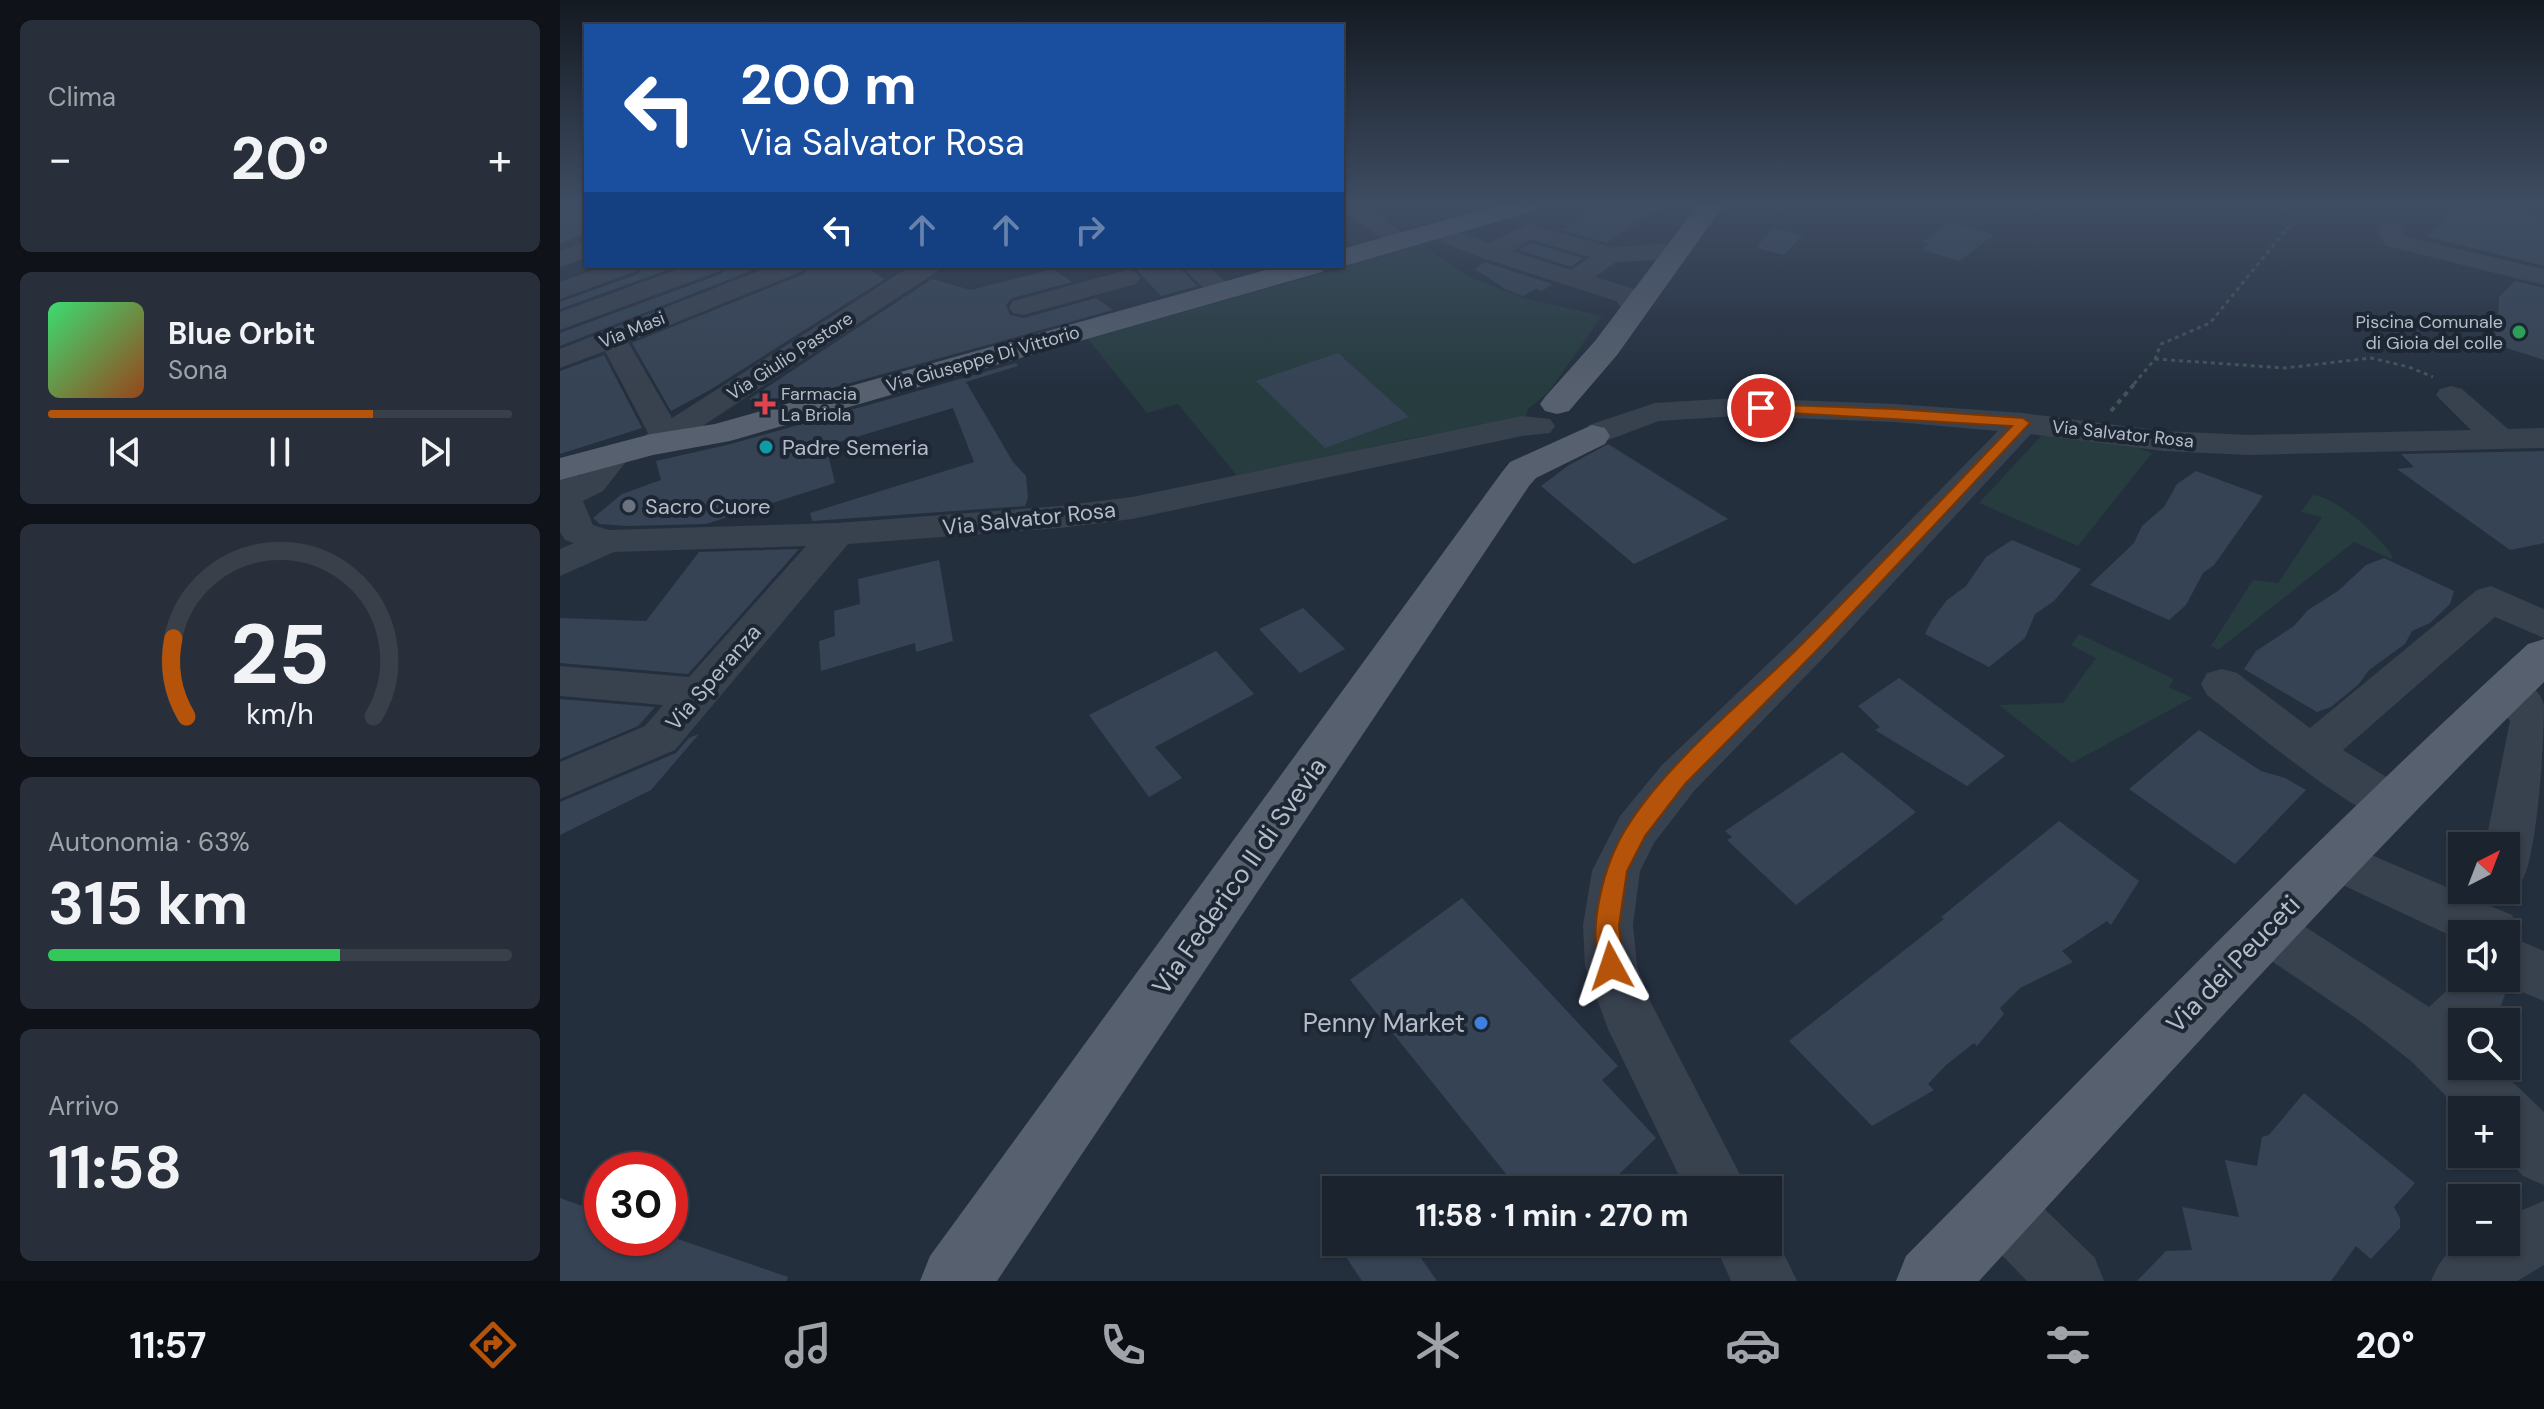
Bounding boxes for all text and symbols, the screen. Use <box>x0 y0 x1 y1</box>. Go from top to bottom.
text: 200 m <box>740 48 917 121</box>
icon: left <box>608 56 712 160</box>
text: Clima <box>48 80 116 114</box>
text: 20° <box>231 119 329 198</box>
text: Via Salvator Rosa <box>740 119 1025 166</box>
text: − <box>48 130 72 188</box>
text: + <box>488 130 512 188</box>
icon: left <box>816 208 860 252</box>
icon: ahead <box>900 208 944 252</box>
icon: ahead <box>984 208 1028 252</box>
icon: right <box>1068 208 1112 252</box>
street label: Via Masi <box>595 306 669 354</box>
street label: Via Giulio Pastore <box>722 306 858 406</box>
place label: Piscina Comunale di Gioia del colle <box>2355 310 2503 355</box>
text: Blue Orbit <box>168 314 315 353</box>
street label: Via Giuseppe Di Vittorio <box>884 320 1082 398</box>
marker: Piscina Comunale di Gioia del colle <box>2510 323 2528 341</box>
text: Sona <box>168 353 228 387</box>
pin <box>1727 374 1795 442</box>
place label: Farmacia La Briola <box>781 382 857 427</box>
icon: arrive <box>1739 386 1783 430</box>
marker: Farmacia La Briola <box>756 395 774 413</box>
street label: Via Salvator Rosa <box>2051 415 2195 453</box>
icon: previous <box>103 430 147 474</box>
icon: pause <box>258 430 302 474</box>
icon: next <box>413 430 457 474</box>
place label: Padre Semeria <box>782 433 929 462</box>
marker: Padre Semeria <box>757 438 775 456</box>
place label: Sacro Cuore <box>645 492 771 521</box>
street label: Via Salvator Rosa <box>941 495 1117 542</box>
marker: Sacro Cuore <box>620 497 638 515</box>
text: 25 <box>230 599 330 708</box>
street label: Via Speranza <box>659 618 768 737</box>
text: km/h <box>246 696 314 733</box>
street label: Via Federico II di Svevia <box>1144 751 1334 1001</box>
text: Autonomia · 63% <box>48 825 250 859</box>
north arrow <box>2448 832 2520 904</box>
map controls <box>2448 832 2520 1256</box>
text: 315 km <box>48 864 248 943</box>
street label: Via dei Peuceti <box>2159 888 2307 1040</box>
button: sound <box>2448 920 2520 992</box>
position arrow <box>1569 924 1653 1008</box>
place label: Penny Market <box>1303 1006 1465 1040</box>
button: search <box>2448 1008 2520 1080</box>
marker: Penny Market <box>1472 1014 1490 1032</box>
text: Arrivo <box>48 1089 119 1123</box>
button: + <box>2448 1096 2520 1168</box>
text: 11:58 <box>48 1128 182 1207</box>
speed limit sign: 30 <box>584 1152 688 1256</box>
button: − <box>2448 1184 2520 1256</box>
text: 11:58 · 1 min · 270 m <box>1416 1196 1688 1235</box>
icon: directions <box>465 1317 521 1373</box>
icon: music <box>780 1317 836 1373</box>
icon: phone <box>1095 1317 1151 1373</box>
icon: climate <box>1410 1317 1466 1373</box>
icon: car <box>1725 1317 1781 1373</box>
icon: filters <box>2040 1317 2096 1373</box>
text: 11:57 <box>130 1322 206 1369</box>
text: 20° <box>2355 1322 2414 1369</box>

